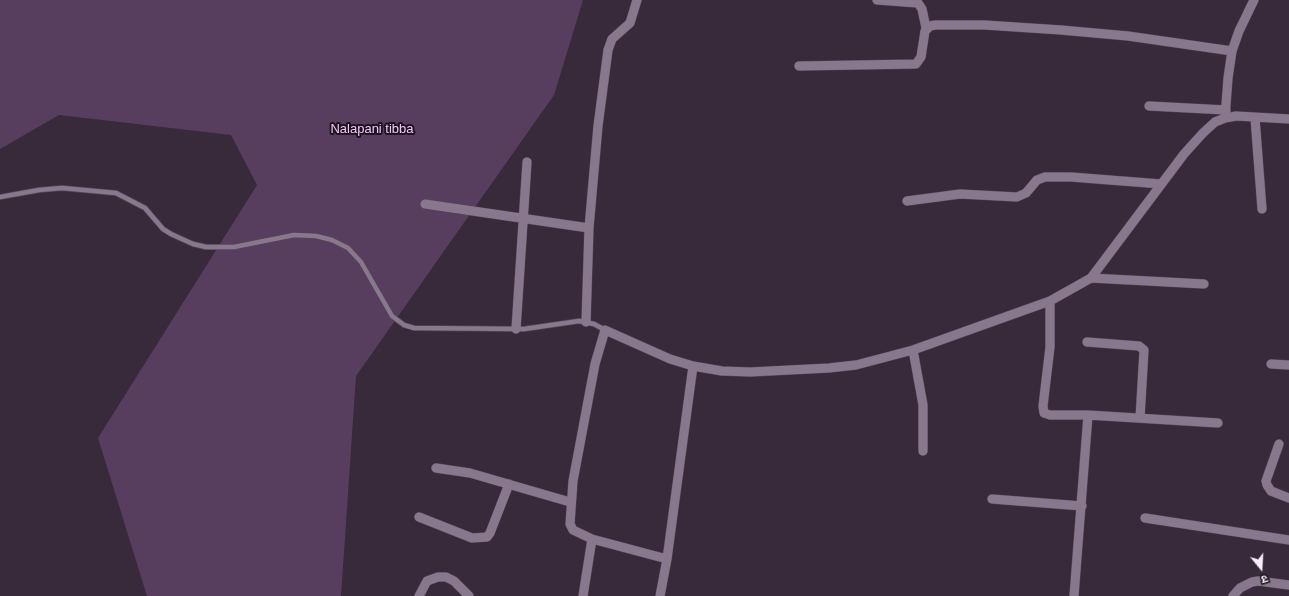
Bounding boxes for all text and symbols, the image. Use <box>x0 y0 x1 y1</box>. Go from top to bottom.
park label: Nalapani tibba <box>330 121 414 137</box>
north arrow <box>1241 548 1281 588</box>
text: उ <box>1260 573 1270 586</box>

